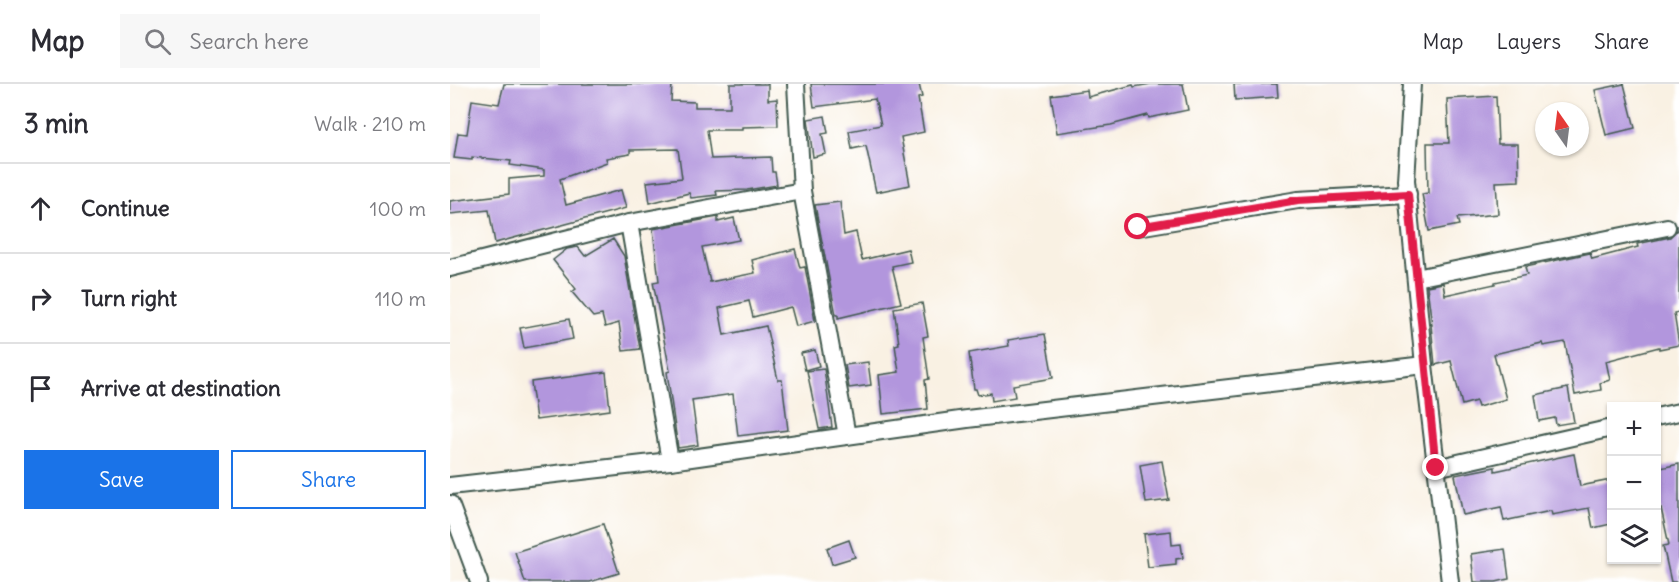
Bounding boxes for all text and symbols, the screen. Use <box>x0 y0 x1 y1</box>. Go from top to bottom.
search box <box>120 14 540 68</box>
text: Map <box>30 23 84 59</box>
icon: search <box>141 25 174 58</box>
text: Search here <box>189 27 309 55</box>
text: Map <box>1423 28 1463 55</box>
text: Layers <box>1496 28 1561 55</box>
text: Share <box>1594 28 1649 55</box>
north arrow <box>1535 102 1589 156</box>
text: 3 min <box>24 107 89 140</box>
text: Walk · 210 m <box>314 111 426 136</box>
icon: ahead <box>24 192 57 225</box>
text: Continue <box>81 194 170 222</box>
text: 100 m <box>369 196 426 221</box>
route start <box>1124 213 1150 239</box>
icon: right <box>24 282 57 315</box>
text: Turn right <box>81 284 177 312</box>
text: 110 m <box>375 286 426 311</box>
icon: arrive <box>24 372 57 405</box>
text: Arrive at destination <box>81 374 281 402</box>
map controls <box>1607 402 1661 564</box>
button: + <box>1607 402 1661 456</box>
button: Save <box>24 450 219 509</box>
button: Share <box>231 450 426 509</box>
route end <box>1422 454 1448 480</box>
button: − <box>1607 456 1661 510</box>
button: layers <box>1607 510 1661 564</box>

